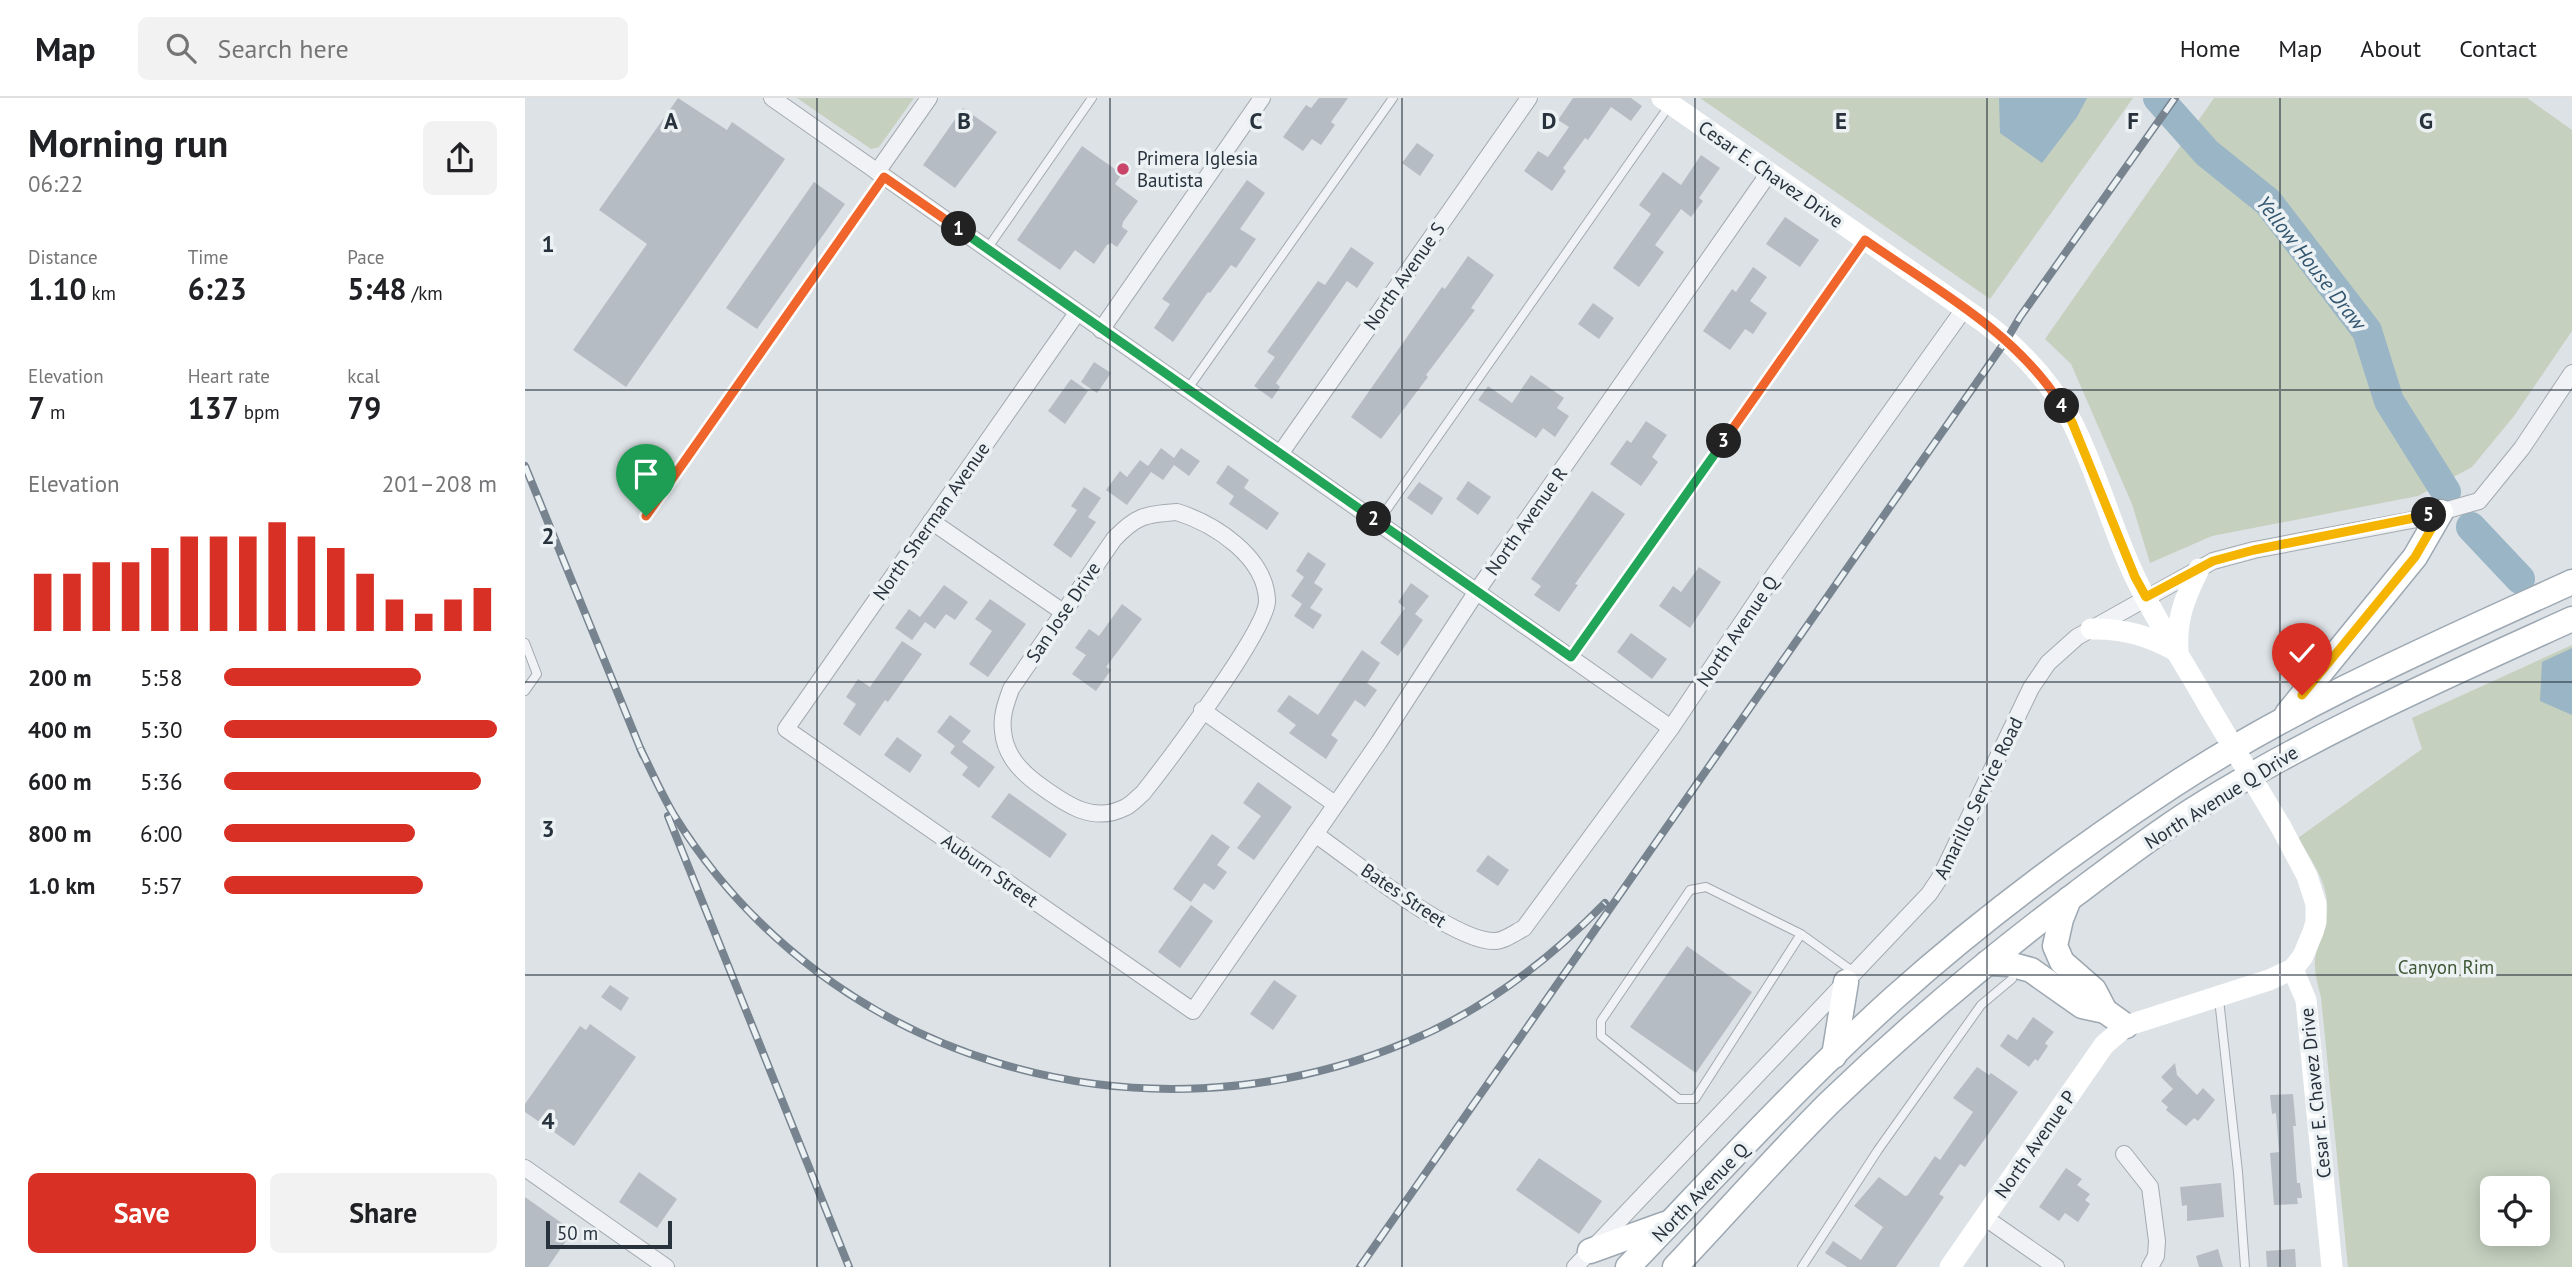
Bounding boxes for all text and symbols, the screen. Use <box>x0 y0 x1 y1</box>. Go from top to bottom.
search box <box>138 17 628 80</box>
text: Map <box>35 27 96 70</box>
icon: search <box>162 29 200 67</box>
text: Search here <box>218 32 349 65</box>
text: Home <box>2180 33 2240 64</box>
text: Map <box>2278 33 2322 64</box>
text: About <box>2360 33 2421 64</box>
text: Contact <box>2459 33 2537 64</box>
text: A <box>664 106 678 135</box>
text: B <box>957 106 971 135</box>
text: C <box>1250 106 1263 135</box>
text: D <box>1542 106 1556 135</box>
text: F <box>2127 106 2139 135</box>
text: G <box>2419 106 2433 135</box>
street label: Cesar E. Chavez Drive <box>1693 115 1849 233</box>
text: Morning run <box>28 118 228 167</box>
button: share <box>423 121 497 195</box>
place label: Primera Iglesia Bautista <box>1137 146 1258 192</box>
marker: Primera Iglesia Bautista <box>1115 161 1131 177</box>
text: 06:22 <box>28 169 83 198</box>
water label: Yellow House Draw <box>2250 190 2373 337</box>
pin: 1 <box>941 212 977 246</box>
text: 1 <box>953 216 964 240</box>
street label: North Avenue S <box>1358 218 1450 334</box>
text: 1 <box>541 229 555 258</box>
text: Distance <box>28 245 98 269</box>
text: Time <box>188 245 228 269</box>
text: Pace <box>347 245 385 269</box>
text: 1.10 <box>28 269 86 308</box>
text: 6:23 <box>188 269 247 308</box>
text: 5:48 <box>347 269 406 308</box>
text: km <box>86 281 116 305</box>
text: /km <box>406 281 443 305</box>
text: Elevation <box>28 364 104 388</box>
text: Heart rate <box>188 364 270 388</box>
text: kcal <box>347 364 380 388</box>
text: 7 <box>28 388 45 427</box>
text: 137 <box>188 388 239 427</box>
text: 79 <box>347 388 381 427</box>
pin: 4 <box>2045 388 2079 424</box>
text: 4 <box>2056 393 2067 417</box>
text: m <box>45 400 66 424</box>
text: bpm <box>239 400 280 424</box>
pin: 3 <box>1707 424 1741 458</box>
text: 3 <box>1718 428 1729 452</box>
street label: North Sherman Avenue <box>867 437 995 605</box>
pin <box>616 444 676 516</box>
icon: arrive <box>627 455 665 493</box>
street label: North Avenue R <box>1480 462 1572 580</box>
text: Elevation <box>28 469 120 498</box>
text: 201–208 m <box>382 469 497 498</box>
pin: 5 <box>2411 498 2447 532</box>
pin: 2 <box>1357 502 1391 536</box>
text: 5 <box>2423 502 2434 526</box>
text: 2 <box>1368 506 1379 530</box>
text: 2 <box>541 521 555 550</box>
street label: San Jose Drive <box>1021 557 1105 667</box>
street label: North Avenue Q <box>1691 570 1783 691</box>
pin <box>2272 623 2332 695</box>
icon: check <box>2283 634 2321 672</box>
text: 200 m <box>28 663 91 692</box>
text: 5:58 <box>140 663 183 692</box>
street label: Amarillo Service Road <box>1928 713 2028 883</box>
text: 400 m <box>28 715 91 744</box>
text: 5:30 <box>140 715 183 744</box>
street label: North Avenue Q Drive <box>2140 740 2302 854</box>
text: 600 m <box>28 767 91 796</box>
text: 5:36 <box>140 767 183 796</box>
text: 3 <box>541 814 555 843</box>
text: 800 m <box>28 819 91 848</box>
text: 6:00 <box>140 819 183 848</box>
street label: Auburn Street <box>937 828 1043 912</box>
street label: Bates Street <box>1357 858 1452 933</box>
text: 1.0 km <box>28 871 95 900</box>
text: 5:57 <box>140 871 183 900</box>
park label: Canyon Rim <box>2398 955 2494 979</box>
street label: Cesar E. Chavez Drive <box>2294 1007 2336 1179</box>
street label: North Avenue P <box>1989 1085 2081 1203</box>
text: 4 <box>541 1106 555 1135</box>
street label: North Avenue Q <box>1647 1137 1754 1247</box>
button: Save <box>28 1173 256 1253</box>
button: Share <box>270 1173 497 1253</box>
map controls <box>2480 1176 2550 1246</box>
button: locate <box>2480 1176 2550 1246</box>
scale bar <box>546 1218 672 1250</box>
text: 50 m <box>557 1221 598 1245</box>

